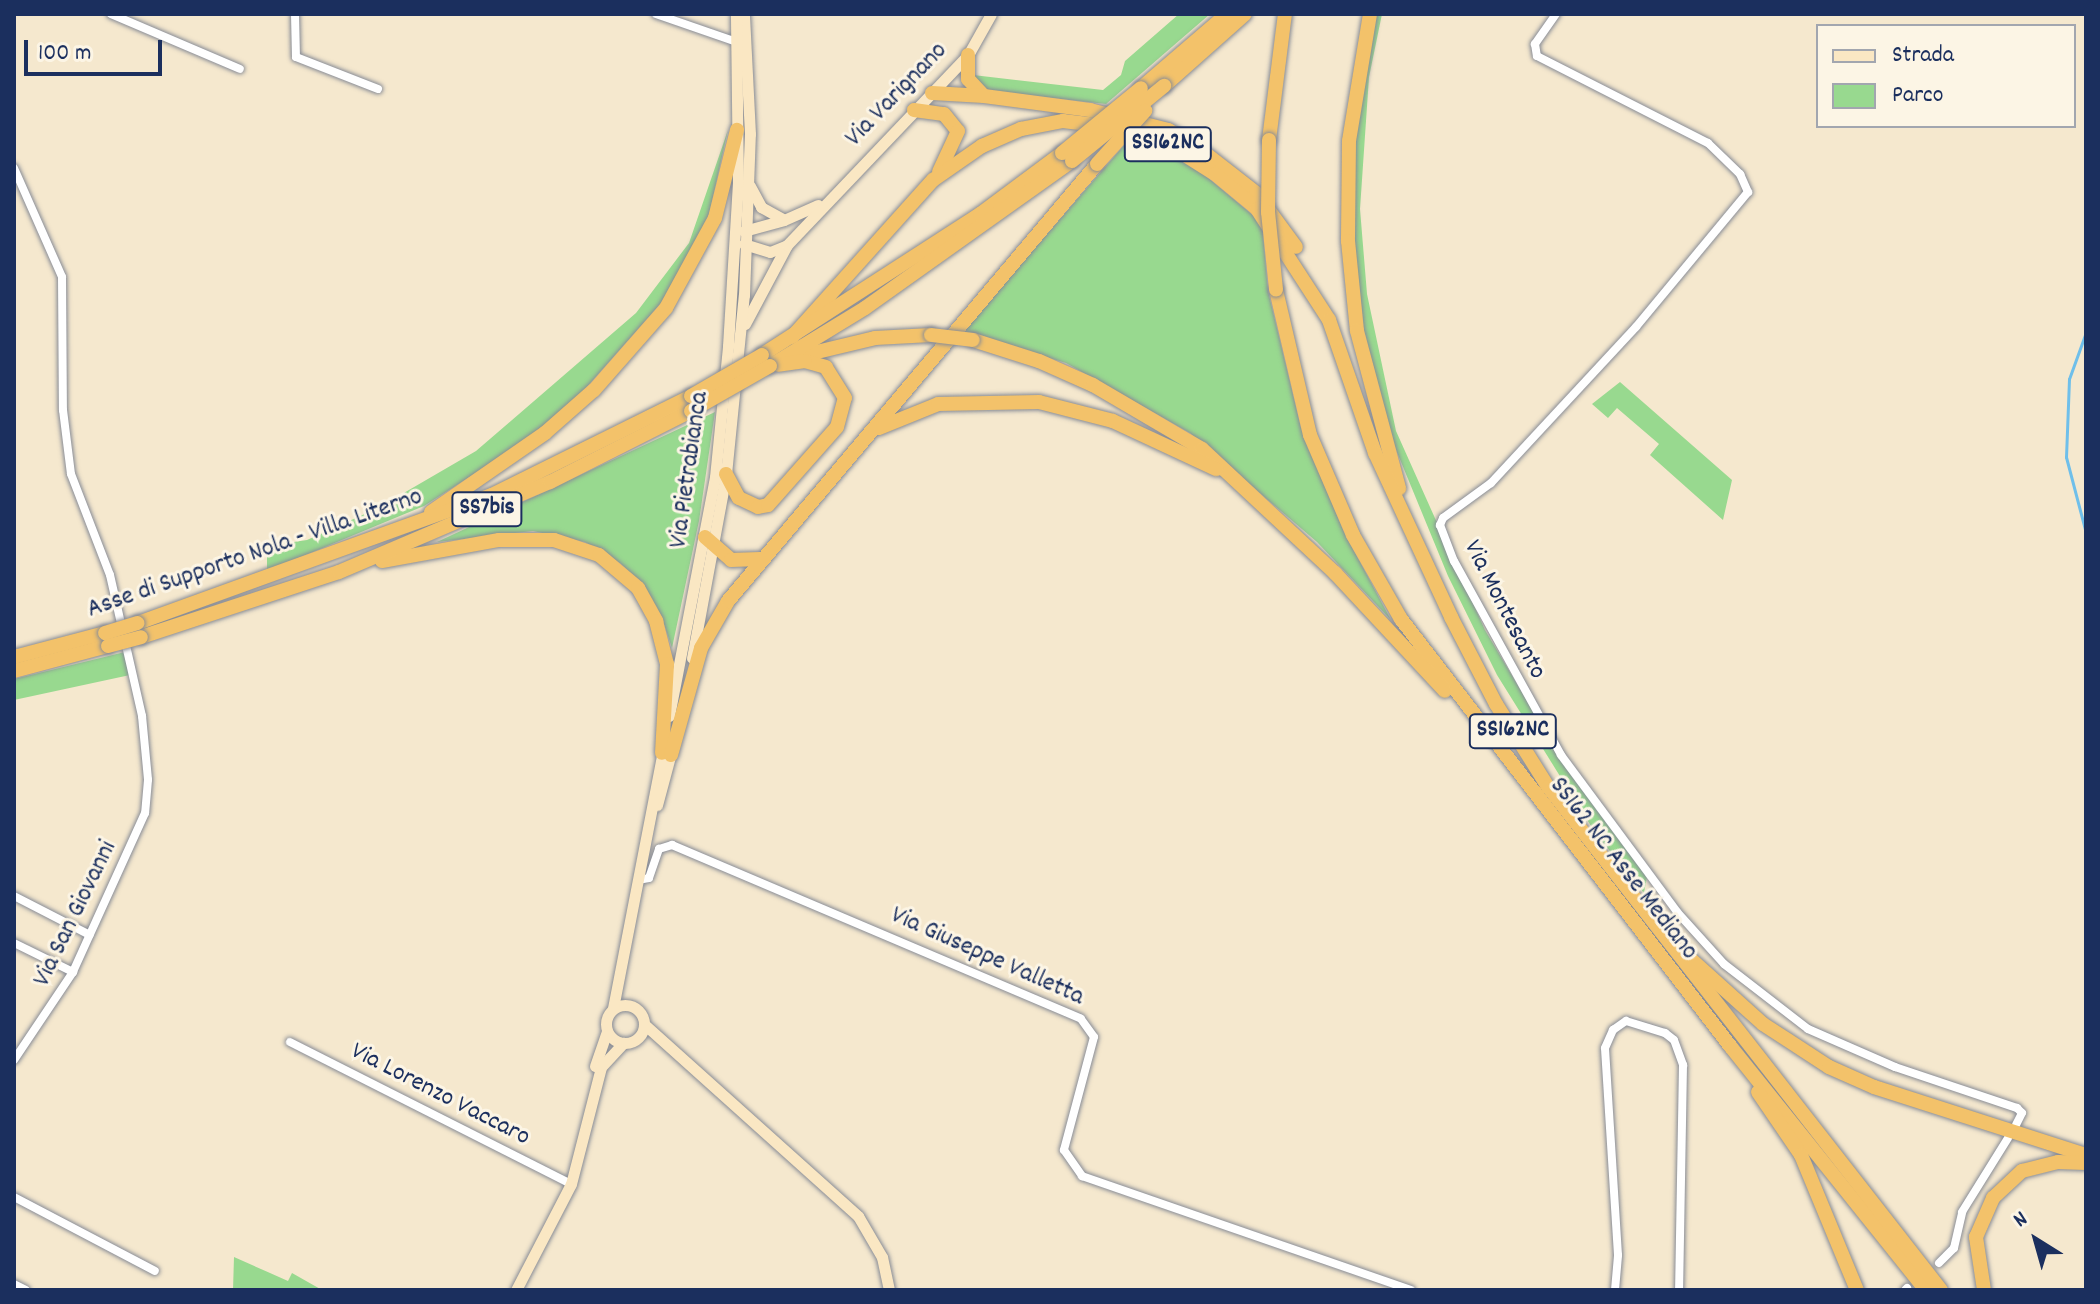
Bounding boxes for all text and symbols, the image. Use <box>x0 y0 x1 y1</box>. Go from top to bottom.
scale bar <box>28 24 166 74</box>
legend <box>1816 24 2076 128</box>
street label: Via Varignano <box>839 36 955 154</box>
text: 100 m <box>38 37 91 71</box>
text: Strada <box>1892 39 1954 73</box>
text: Parco <box>1892 79 1943 113</box>
road number: SS162NC <box>1122 124 1214 164</box>
street label: Via Pietrabianca <box>664 390 716 550</box>
street label: Asse di Supporto Nola - Villa Literno <box>83 482 427 626</box>
road number: SS7bis <box>451 489 523 529</box>
street label: Via Montesanto <box>1456 535 1552 685</box>
road number: SS162NC <box>1467 711 1559 751</box>
street label: SS162 NC Asse Mediano <box>1542 771 1704 967</box>
street label: Via San Giovanni <box>27 836 125 992</box>
street label: Via Giuseppe Valletta <box>886 900 1088 1014</box>
street label: Via Lorenzo Vaccaro <box>345 1036 535 1154</box>
north arrow <box>1996 1200 2076 1280</box>
text: N <box>2008 1205 2035 1236</box>

